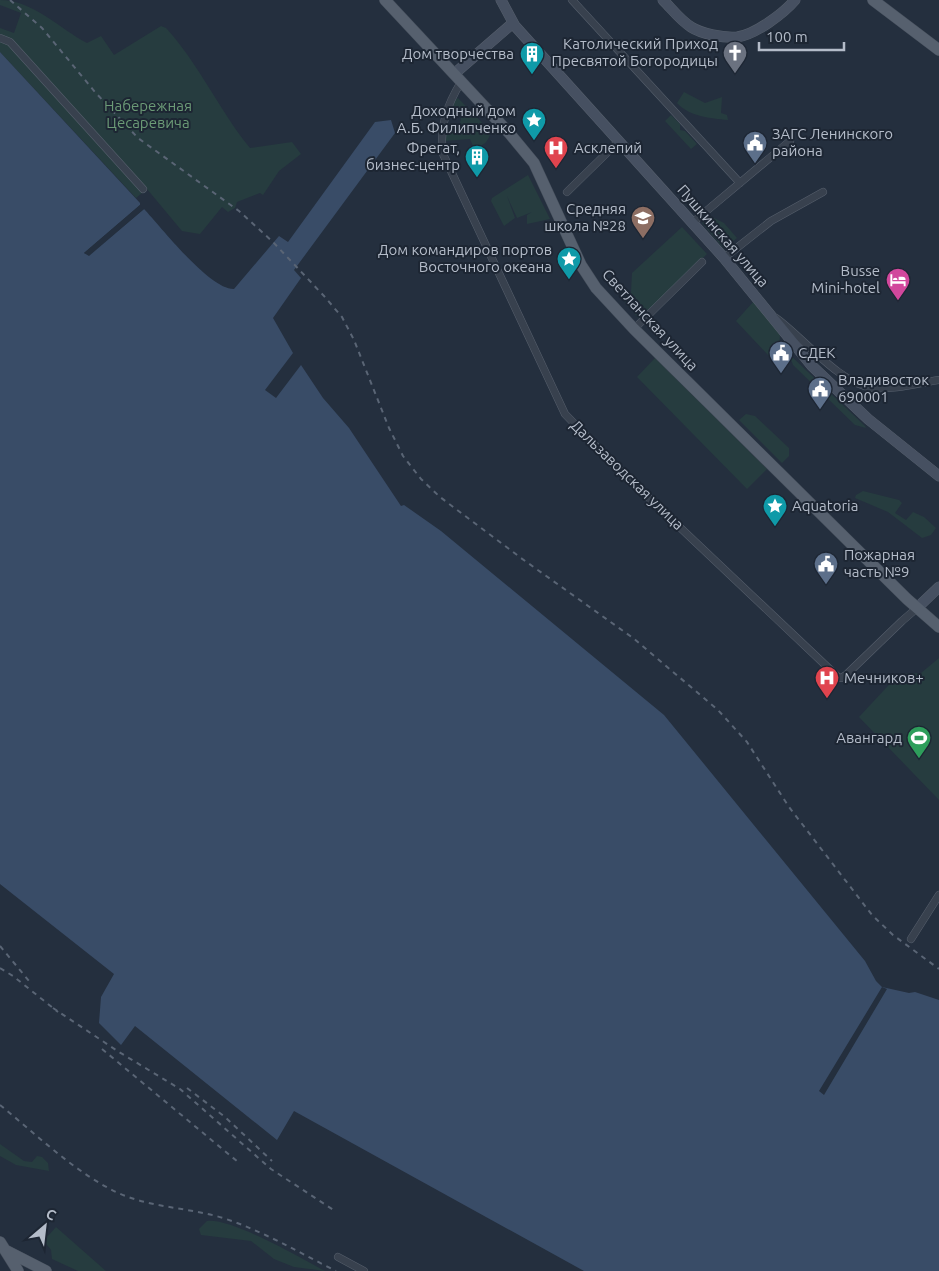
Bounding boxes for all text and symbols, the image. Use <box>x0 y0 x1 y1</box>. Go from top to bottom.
scale bar <box>759 20 844 52</box>
text: 100 m <box>766 28 808 45</box>
place label: Католический Приход Пресвятой Богородицы <box>552 35 718 69</box>
church icon: Католический Приход Пресвятой Богородицы <box>722 40 748 74</box>
building icon: Дом творчества <box>519 41 545 75</box>
place label: Дом творчества <box>402 45 514 62</box>
park label: Набережная Цесаревича <box>104 97 192 131</box>
place label: Доходный дом А.Б. Филипченко <box>397 102 516 136</box>
place icon: Доходный дом А.Б. Филипченко <box>521 107 547 141</box>
place label: ЗАГС Ленинского района <box>772 125 893 159</box>
public building icon: ЗАГС Ленинского района <box>742 130 768 164</box>
hospital icon: Асклепий <box>543 135 569 169</box>
place label: Фрегат, бизнес-центр <box>366 139 460 173</box>
place label: Асклепий <box>574 139 642 156</box>
building icon: Фрегат, бизнес-центр <box>464 144 490 178</box>
street label: Пушкинская улица <box>674 181 772 290</box>
place label: Средняя школа №28 <box>544 200 626 234</box>
school or university icon: Средняя школа №28 <box>630 205 656 239</box>
place label: Дом командиров портов Восточного океана <box>378 241 552 275</box>
place icon: Дом командиров портов Восточного океана <box>556 246 582 280</box>
place label: Busse Mini-hotel <box>811 262 880 296</box>
street label: Светланская улица <box>599 266 702 374</box>
hotel icon: Busse Mini-hotel <box>885 267 911 301</box>
public building icon: СДЕК <box>768 340 794 374</box>
place label: СДЕК <box>798 344 835 361</box>
place label: Владивосток 690001 <box>838 371 929 405</box>
public building icon: Владивосток 690001 <box>807 376 833 410</box>
street label: Дальзаводская улица <box>567 416 687 533</box>
place icon: Aquatoria <box>762 493 788 527</box>
place label: Aquatoria <box>792 497 858 514</box>
place label: Пожарная часть №9 <box>844 546 915 580</box>
public building icon: Пожарная часть №9 <box>813 551 839 585</box>
hospital icon: Мечников+ <box>814 665 840 699</box>
place label: Мечников+ <box>844 669 924 686</box>
sports icon: Авангард <box>906 725 932 759</box>
place label: Авангард <box>836 729 902 746</box>
north arrow <box>20 1201 70 1251</box>
text: С <box>43 1205 59 1224</box>

